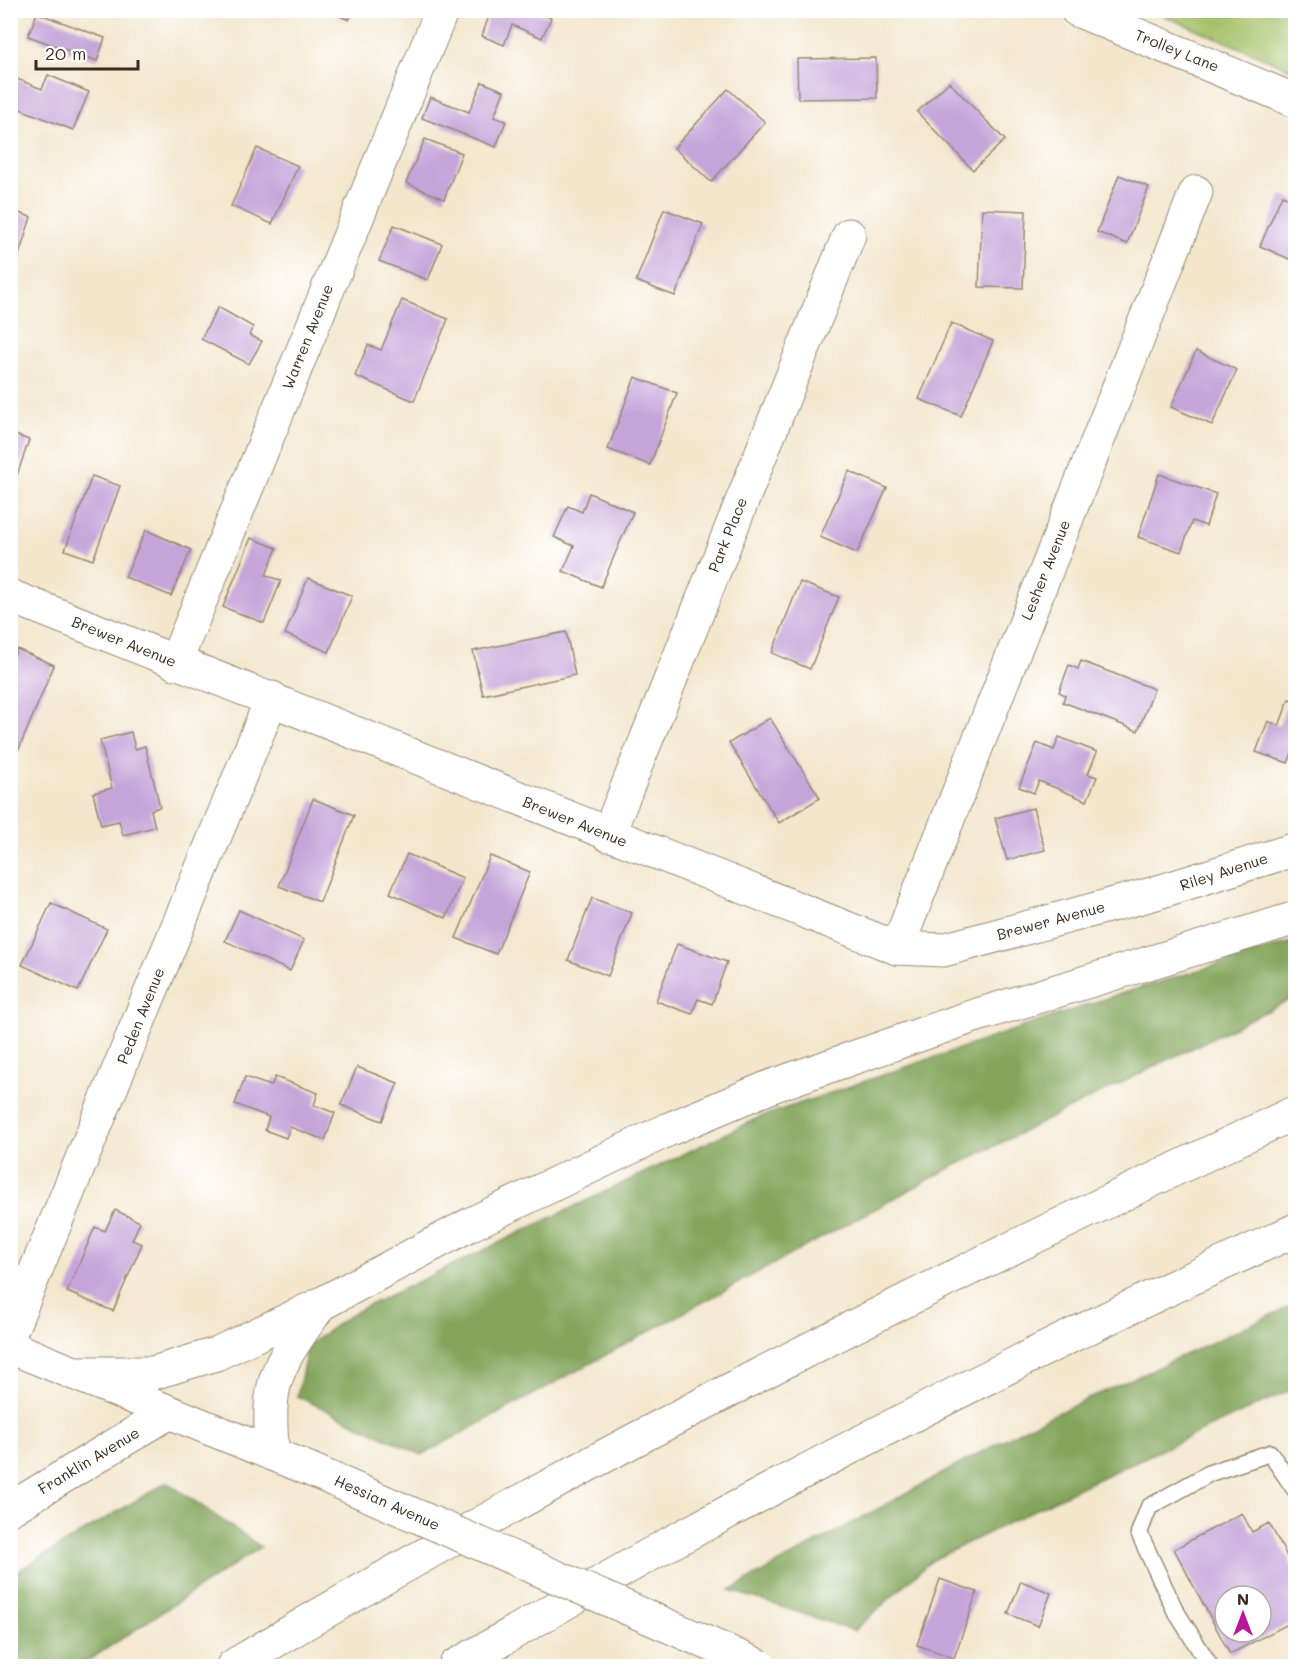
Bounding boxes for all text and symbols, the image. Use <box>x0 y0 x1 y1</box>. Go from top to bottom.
street label: Trolley Lane <box>1132 24 1222 76</box>
scale bar <box>36 33 138 71</box>
text: 20 m <box>45 41 86 65</box>
street label: Warren Avenue <box>277 281 337 392</box>
street label: Park Place <box>703 494 751 575</box>
street label: Lesher Avenue <box>1016 517 1074 623</box>
street label: Brewer Avenue <box>69 611 180 671</box>
street label: Brewer Avenue <box>520 791 631 851</box>
street label: Riley Avenue <box>1177 847 1270 895</box>
street label: Brewer Avenue <box>994 896 1107 944</box>
street label: Peden Avenue <box>112 964 168 1067</box>
street label: Franklin Avenue <box>34 1422 143 1498</box>
street label: Hessian Avenue <box>331 1470 443 1534</box>
north arrow <box>1213 1584 1273 1644</box>
text: N <box>1237 1588 1249 1609</box>

